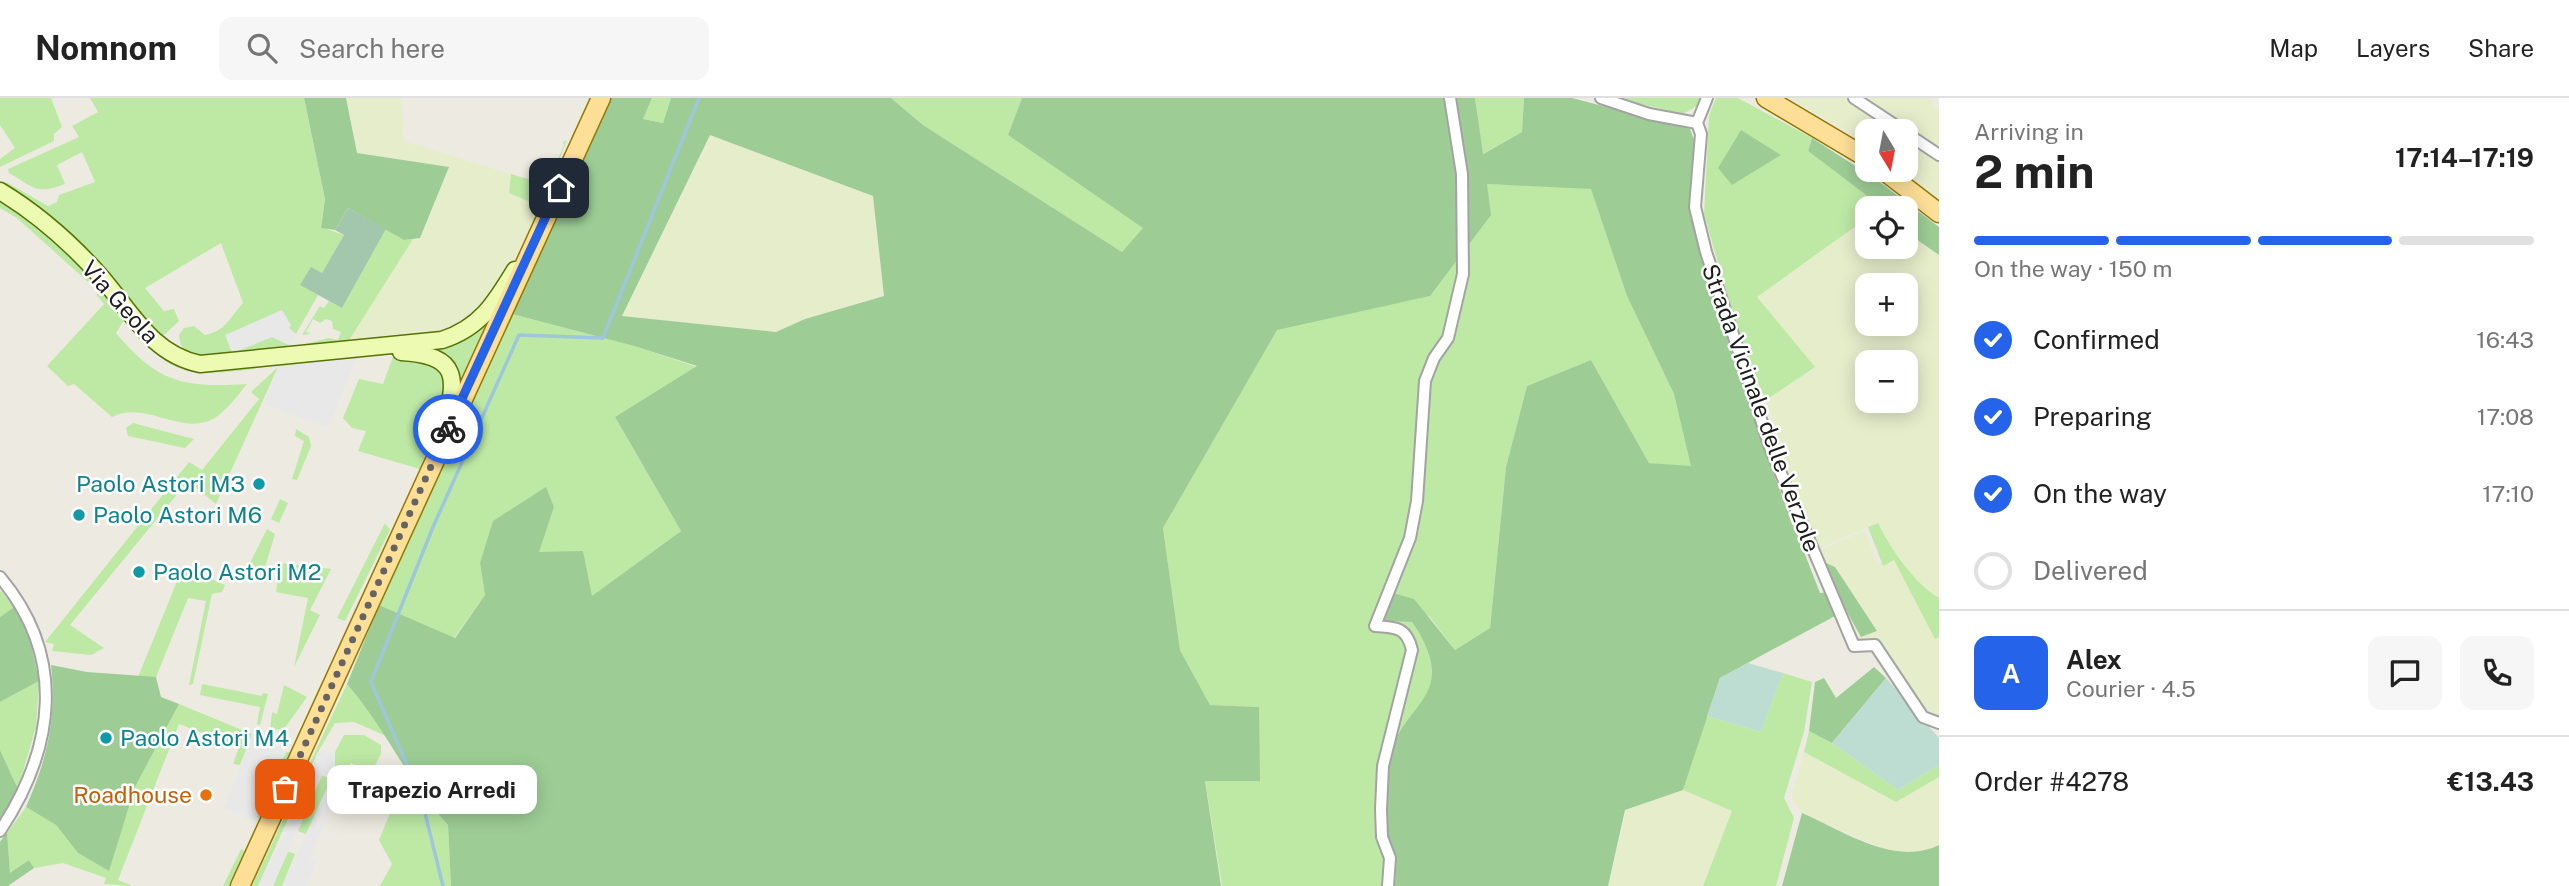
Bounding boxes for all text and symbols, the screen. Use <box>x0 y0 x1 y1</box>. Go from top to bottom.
search box <box>219 17 709 80</box>
text: Nomnom <box>35 29 177 67</box>
icon: search <box>243 29 281 67</box>
text: Search here <box>299 33 445 64</box>
text: Map <box>2269 34 2318 62</box>
text: Layers <box>2356 34 2430 62</box>
text: Share <box>2468 34 2534 62</box>
text: Arriving in <box>1974 118 2084 145</box>
north arrow <box>1855 119 1918 182</box>
map controls <box>1855 119 1918 413</box>
text: 17:14–17:19 <box>2395 142 2534 173</box>
text: 2 min <box>1974 144 2094 198</box>
pin <box>529 158 589 218</box>
icon: home <box>540 169 578 207</box>
button: locate <box>1855 196 1918 259</box>
street label: Via Geola <box>76 255 165 349</box>
text: On the way · 150 m <box>1974 255 2172 282</box>
street label: Strada Vicinale delle Verzole <box>1697 260 1826 555</box>
button: + <box>1855 273 1918 336</box>
icon: check <box>1974 321 2012 359</box>
text: Confirmed <box>2033 324 2160 355</box>
text: 16:43 <box>2476 326 2534 353</box>
button: − <box>1855 350 1918 413</box>
courier <box>413 394 483 464</box>
icon: check <box>1974 398 2012 436</box>
text: Preparing <box>2033 401 2152 432</box>
text: 17:08 <box>2477 403 2534 430</box>
icon: bike <box>429 410 467 448</box>
place label: Paolo Astori M3 <box>76 470 245 497</box>
icon: check <box>1974 475 2012 513</box>
marker: Paolo Astori M3 <box>251 476 267 492</box>
text: On the way <box>2033 478 2167 509</box>
text: 17:10 <box>2482 480 2534 507</box>
place label: Paolo Astori M6 <box>93 501 262 528</box>
marker: Paolo Astori M6 <box>71 507 87 523</box>
text: Delivered <box>2033 555 2148 586</box>
place label: Paolo Astori M2 <box>153 558 321 585</box>
marker: Paolo Astori M2 <box>131 564 147 580</box>
button: chat <box>2368 636 2442 710</box>
button: phone <box>2460 636 2534 710</box>
text: Alex <box>2066 644 2122 675</box>
text: A <box>2002 658 2020 689</box>
text: Courier · 4.5 <box>2066 675 2196 702</box>
place label: Paolo Astori M4 <box>120 724 289 751</box>
marker: Paolo Astori M4 <box>98 730 114 746</box>
pin <box>255 759 315 819</box>
callout: Trapezio Arredi <box>327 764 537 814</box>
text: Order #4278 <box>1974 766 2129 797</box>
text: €13.43 <box>2447 766 2534 797</box>
icon: bag <box>266 770 304 808</box>
text: Trapezio Arredi <box>348 776 516 803</box>
place label: Roadhouse <box>73 781 192 808</box>
marker: Roadhouse <box>198 787 214 803</box>

